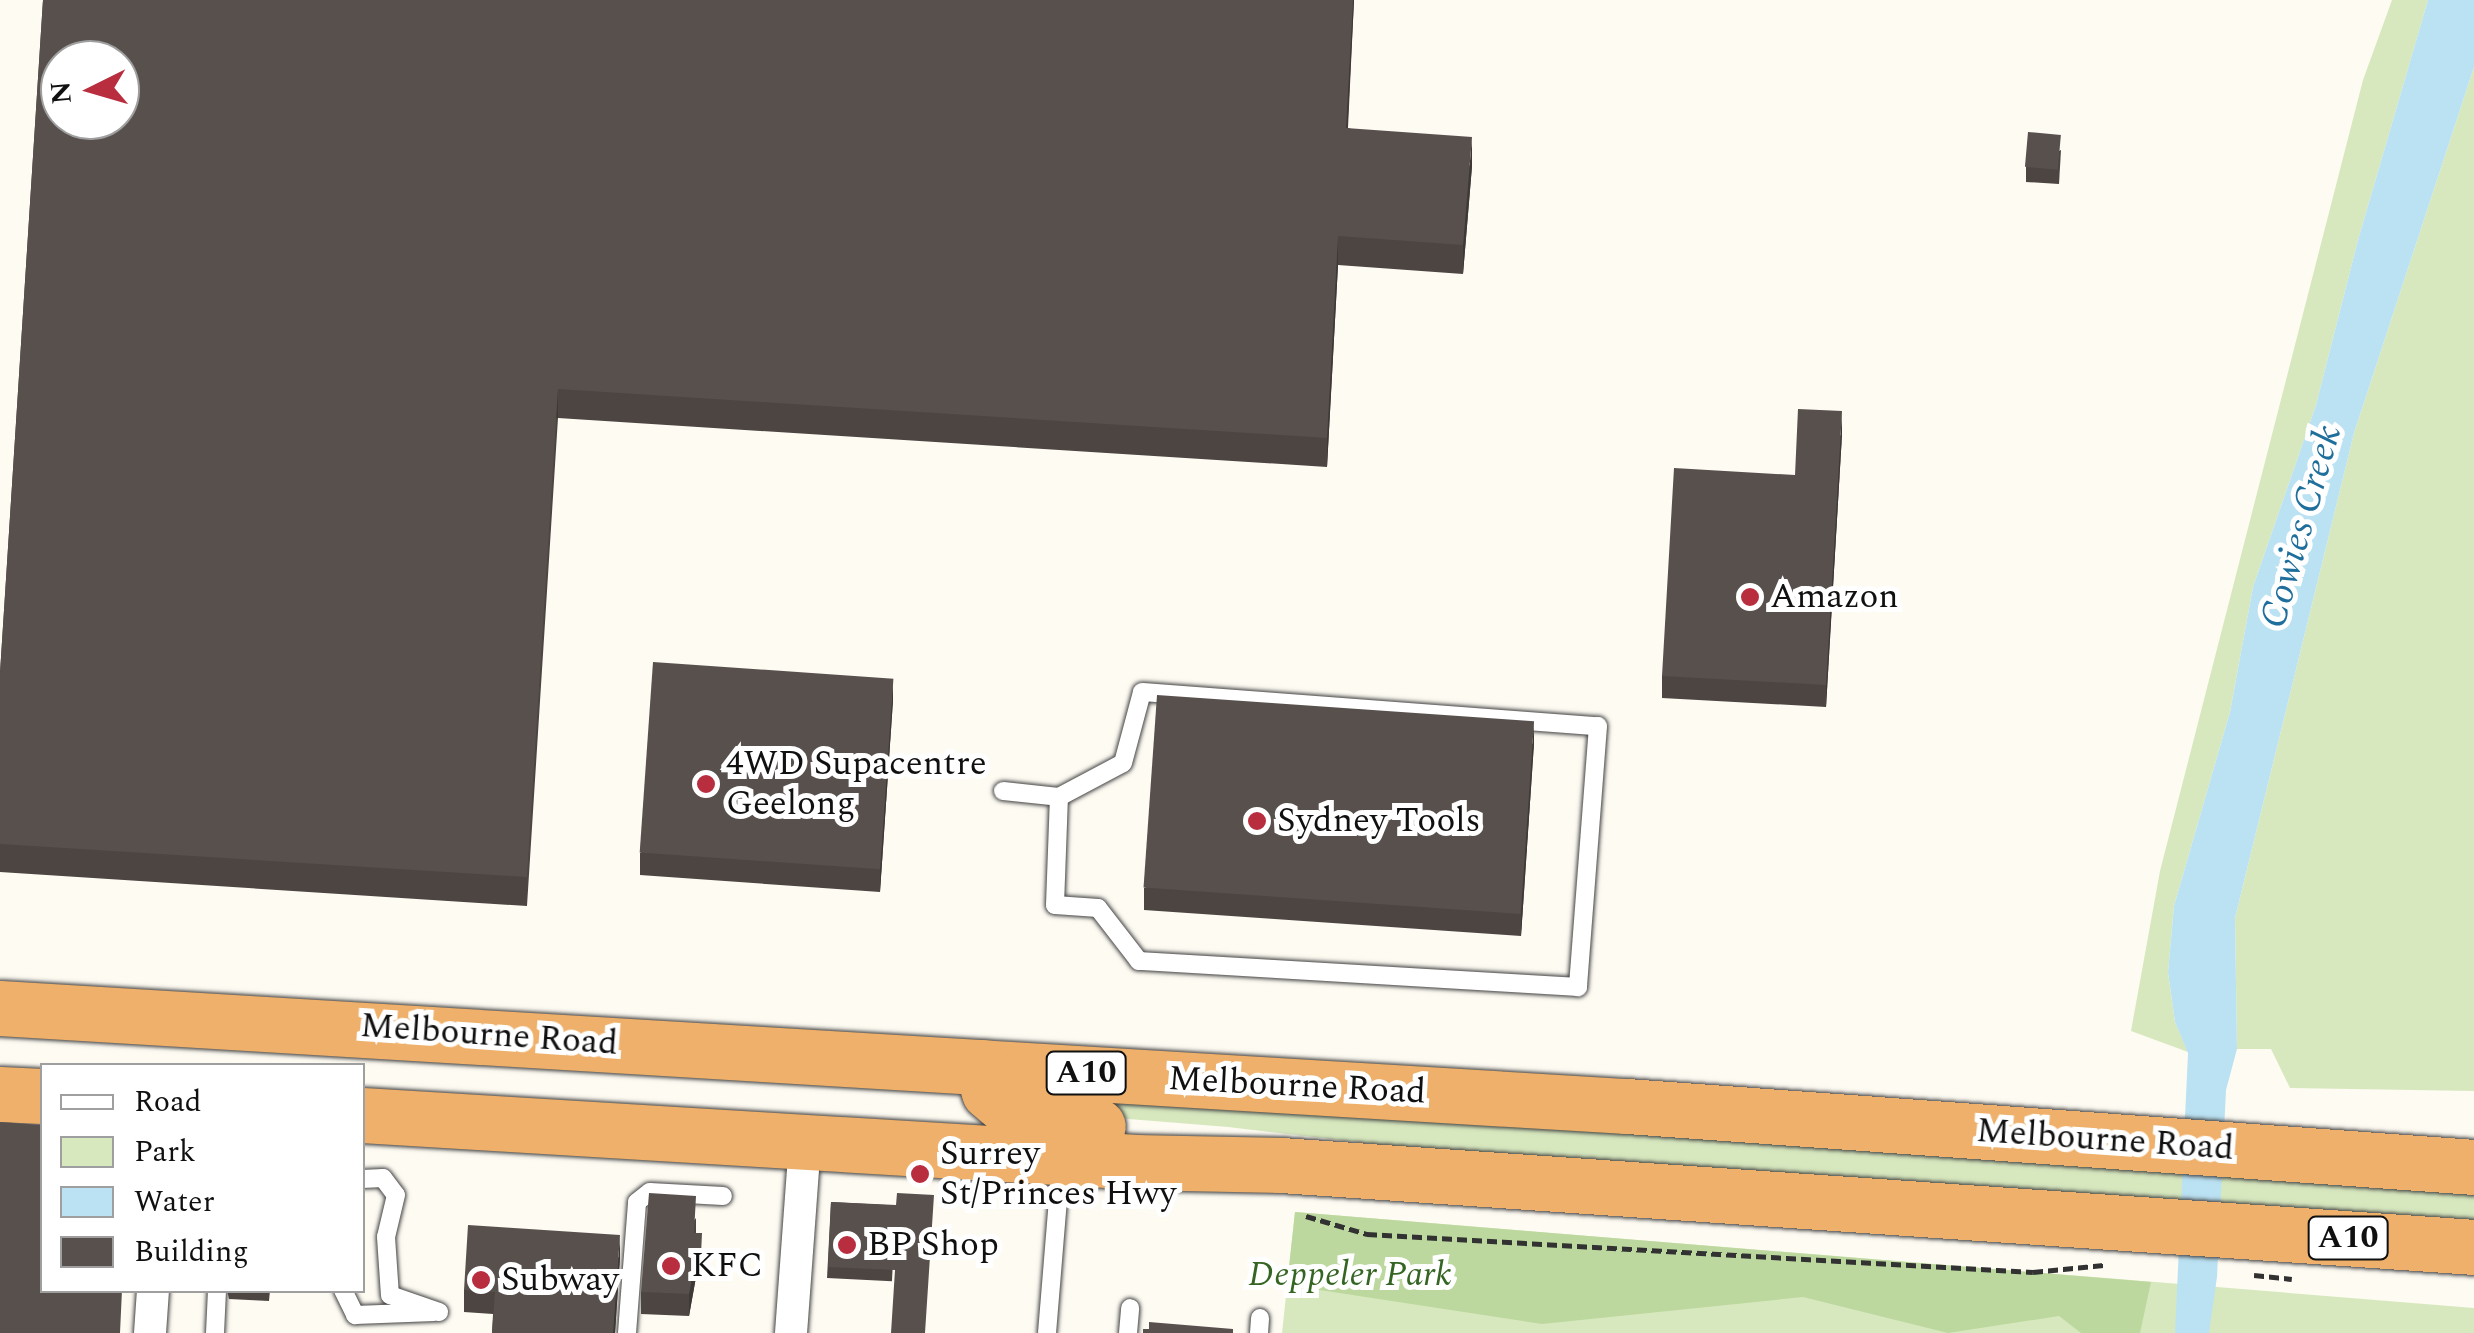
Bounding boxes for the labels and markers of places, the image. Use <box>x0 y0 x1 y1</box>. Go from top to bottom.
place label: Amazon <box>1770 576 1899 618</box>
marker: Amazon <box>1739 586 1761 608</box>
place label: 4WD Supacentre Geelong <box>726 743 987 825</box>
marker: 4WD Supacentre Geelong <box>695 773 717 795</box>
place label: Sydney Tools <box>1277 800 1481 842</box>
marker: Sydney Tools <box>1246 810 1268 832</box>
place label: Surrey St/Princes Hwy <box>940 1133 1176 1215</box>
marker: Surrey St/Princes Hwy <box>909 1163 931 1185</box>
place label: BP Shop <box>867 1224 999 1266</box>
marker: BP Shop <box>836 1234 858 1256</box>
place label: KFC <box>691 1245 763 1287</box>
marker: KFC <box>660 1255 682 1277</box>
place label: Subway <box>501 1259 619 1301</box>
marker: Subway <box>470 1269 492 1291</box>

